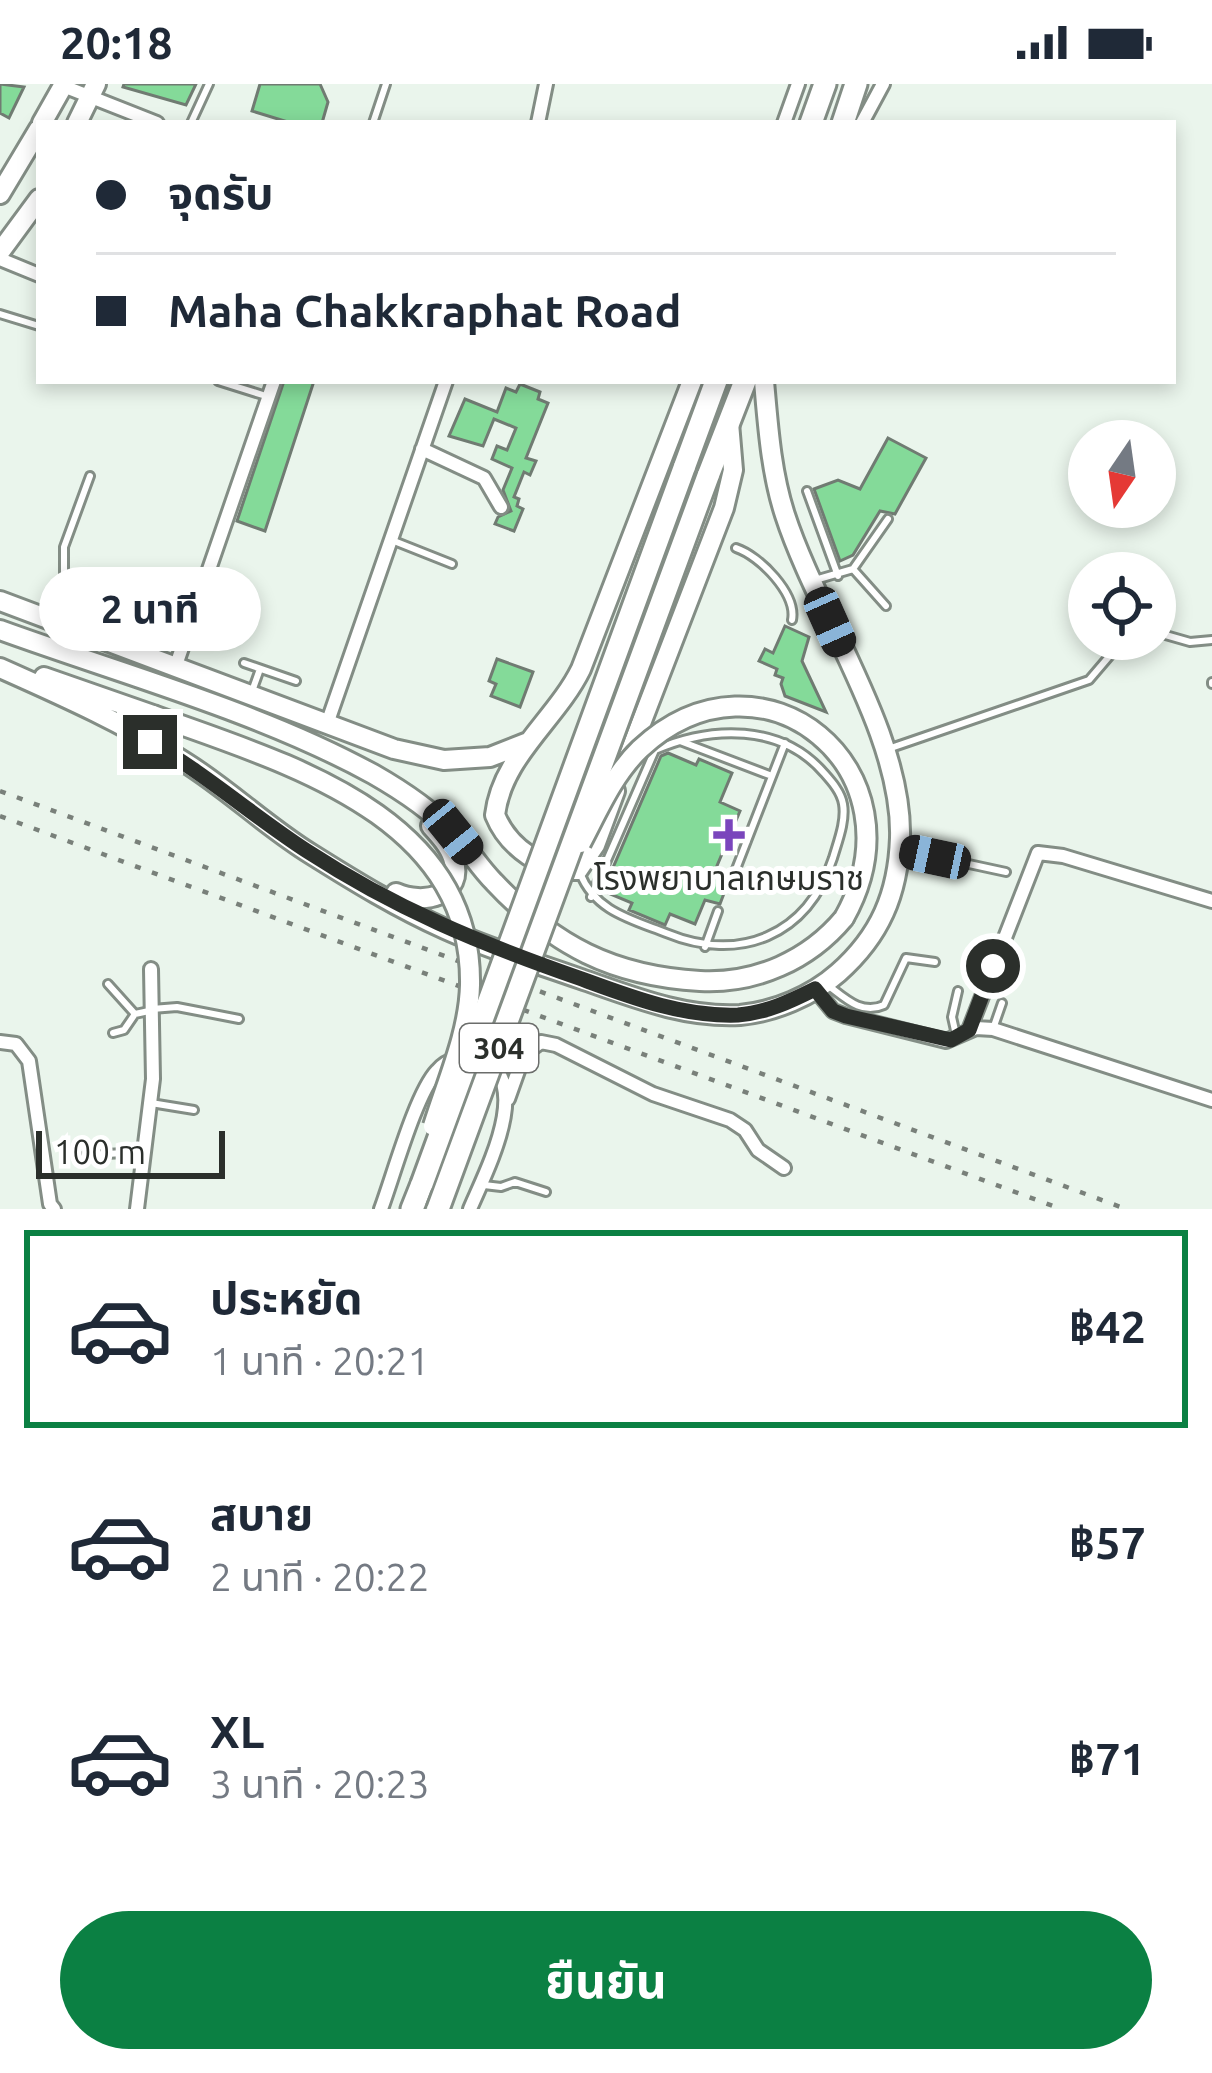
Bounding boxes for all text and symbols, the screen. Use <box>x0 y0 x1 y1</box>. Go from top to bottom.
text: 20:18 <box>60 17 173 68</box>
text: จุดรับ <box>168 167 274 218</box>
text: Maha Chakkraphat Road <box>168 285 681 336</box>
north arrow <box>1068 420 1176 528</box>
map controls <box>1068 420 1176 660</box>
button: locate <box>1068 552 1176 660</box>
callout: 2 นาที <box>39 568 261 652</box>
car <box>799 582 861 662</box>
text: 2 นาที <box>101 587 199 630</box>
route end <box>123 715 177 769</box>
car <box>416 793 490 871</box>
marker: โรงพยาบาลเกษมราช <box>713 819 745 851</box>
car <box>896 832 974 882</box>
place label: โรงพยาบาลเกษมราช <box>594 859 864 896</box>
route start <box>966 939 1020 993</box>
road number: 304 <box>460 1024 538 1072</box>
scale bar <box>36 1125 225 1178</box>
text: 100 m <box>54 1133 146 1170</box>
text: ประหยัด <box>210 1272 363 1323</box>
icon: car <box>66 1275 174 1383</box>
text: ฿42 <box>1069 1301 1146 1352</box>
text: 1 นาที · 20:21 <box>210 1339 429 1382</box>
text: สบาย <box>210 1488 313 1539</box>
icon: car <box>66 1491 174 1599</box>
text: ฿57 <box>1069 1517 1146 1568</box>
text: 2 นาที · 20:22 <box>210 1555 429 1598</box>
text: XL <box>210 1706 264 1757</box>
icon: car <box>66 1707 174 1815</box>
text: ฿71 <box>1069 1733 1146 1784</box>
text: 3 นาที · 20:23 <box>210 1762 429 1805</box>
button: ยืนยัน <box>60 1911 1152 2049</box>

